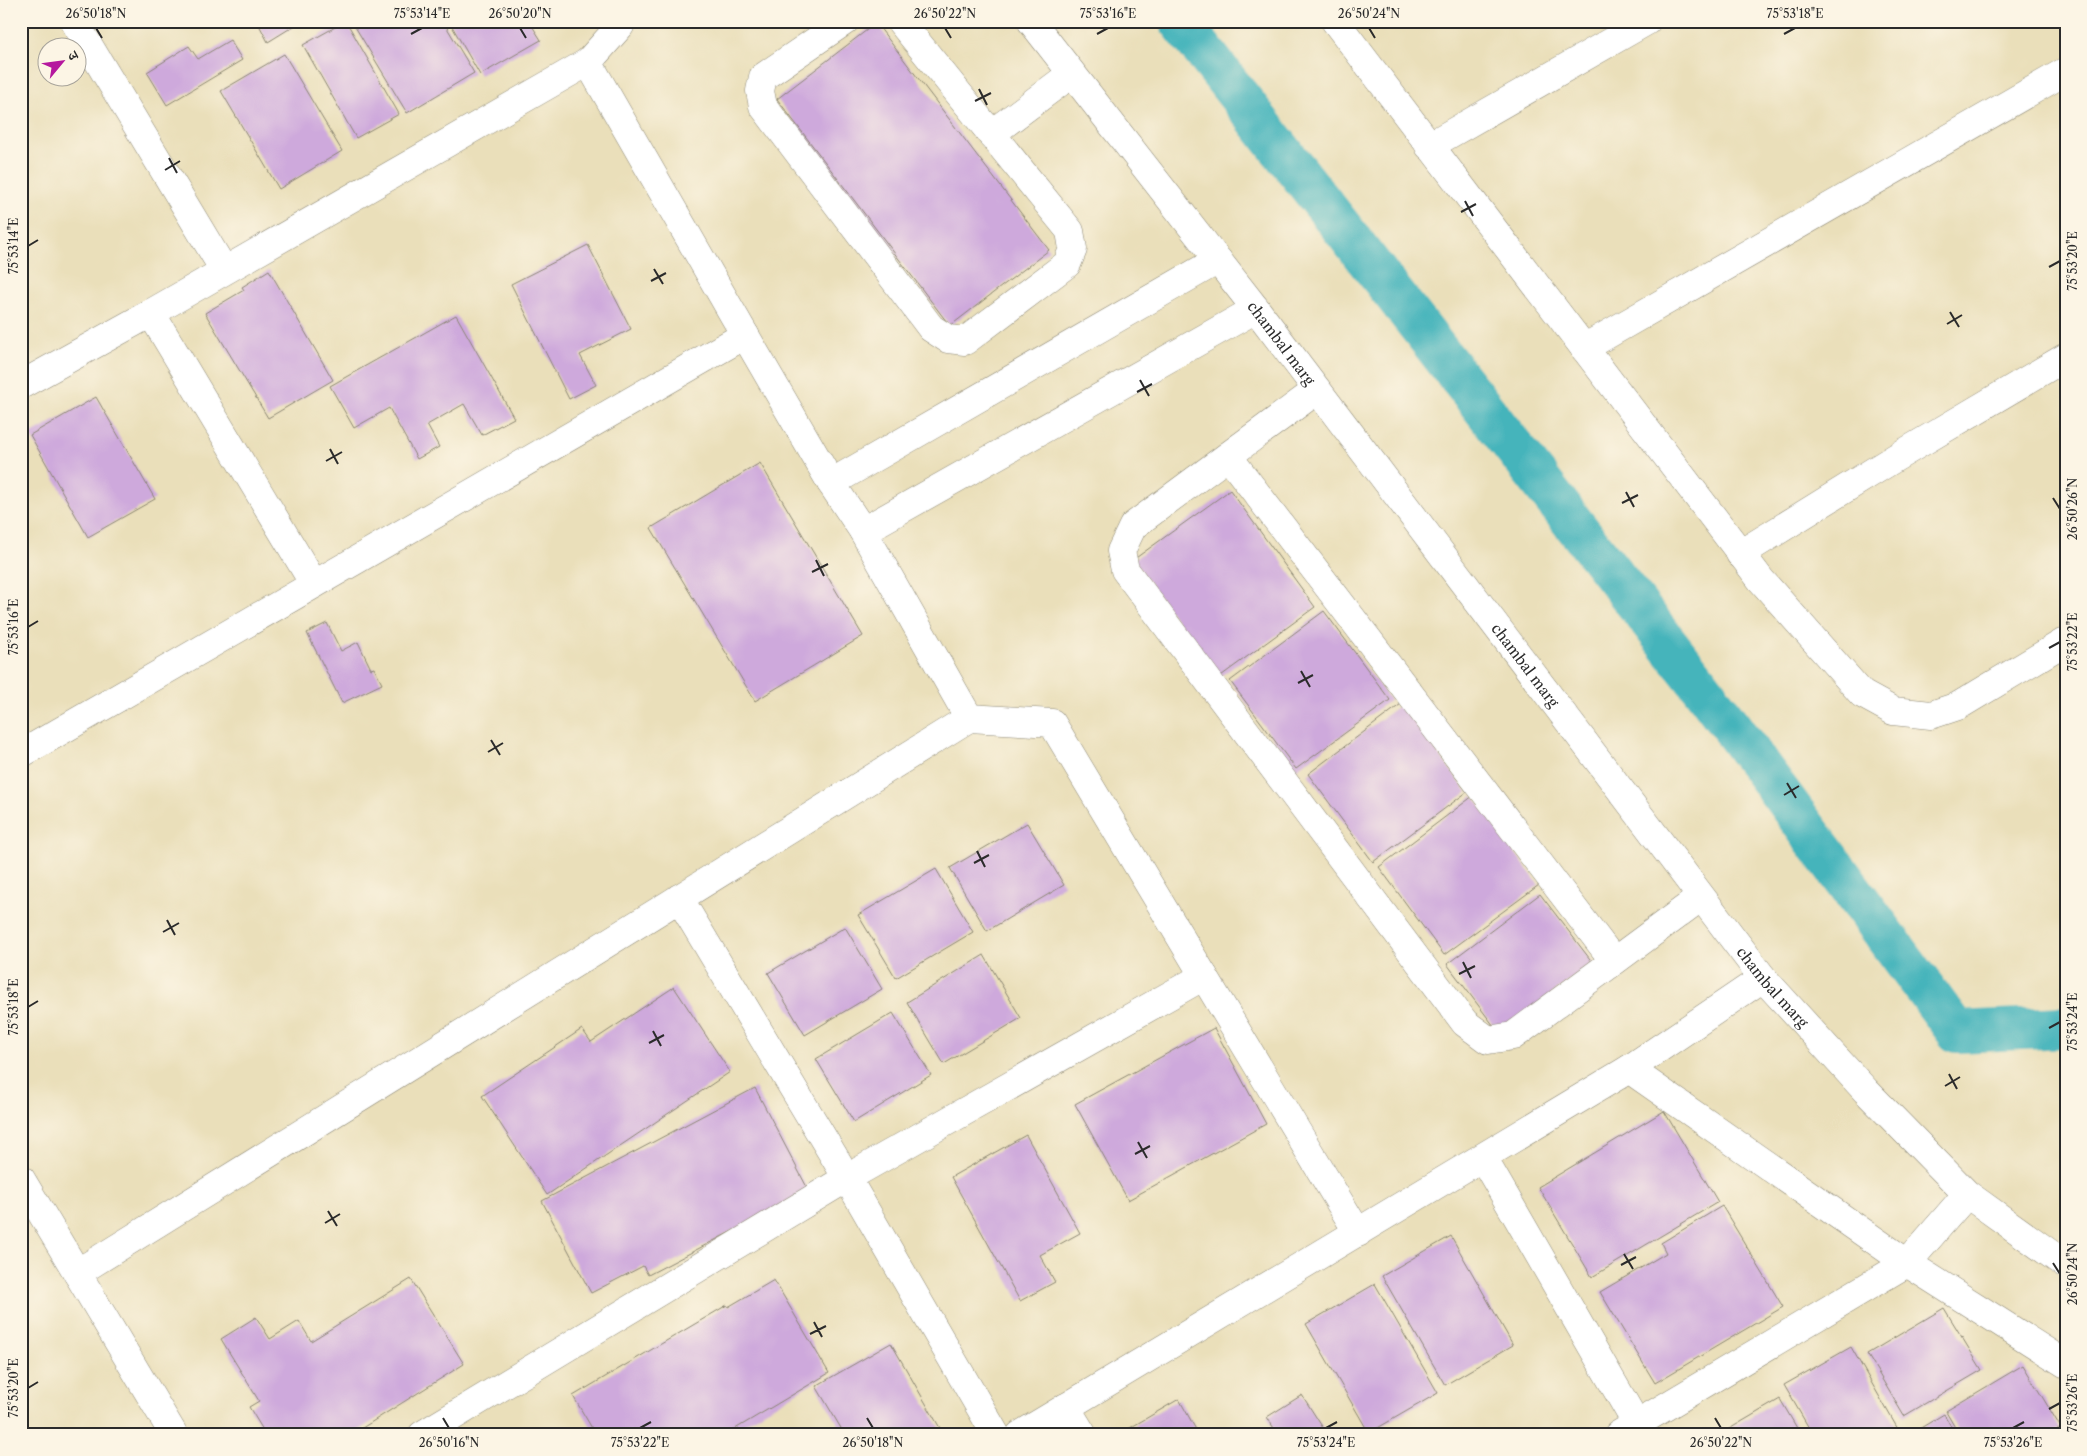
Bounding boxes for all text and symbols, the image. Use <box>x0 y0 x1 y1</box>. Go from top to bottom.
text: 26°50'18"N <box>66 6 127 21</box>
text: 75°53'14"E <box>394 6 450 21</box>
text: 26°50'20"N <box>488 6 552 21</box>
text: 26°50'22"N <box>914 6 976 21</box>
text: 75°53'16"E <box>1080 6 1136 21</box>
text: 26°50'24"N <box>1338 6 1400 21</box>
text: 75°53'18"E <box>1767 6 1823 21</box>
north arrow <box>38 38 88 88</box>
text: उ <box>63 47 83 64</box>
text: 75°53'14"E <box>6 218 21 274</box>
text: 75°53'20"E <box>2065 231 2080 291</box>
street label: chambal marg <box>1244 297 1320 389</box>
text: 26°50'26"N <box>2065 478 2080 540</box>
text: 75°53'16"E <box>6 599 21 655</box>
text: 75°53'22"E <box>2065 613 2080 671</box>
street label: chambal marg <box>1488 619 1564 711</box>
street label: chambal marg <box>1733 943 1813 1031</box>
text: 75°53'18"E <box>6 979 21 1035</box>
text: 75°53'24"E <box>2065 993 2080 1051</box>
text: 26°50'24"N <box>2065 1243 2080 1305</box>
text: 75°53'20"E <box>6 1358 21 1418</box>
text: 75°53'26"E <box>2065 1374 2080 1432</box>
text: 26°50'16"N <box>419 1435 479 1450</box>
text: 75°53'22"E <box>611 1435 669 1450</box>
text: 26°50'18"N <box>843 1435 904 1450</box>
text: 75°53'24"E <box>1297 1435 1355 1450</box>
text: 26°50'22"N <box>1690 1435 1752 1450</box>
text: 75°53'26"E <box>1984 1435 2042 1450</box>

